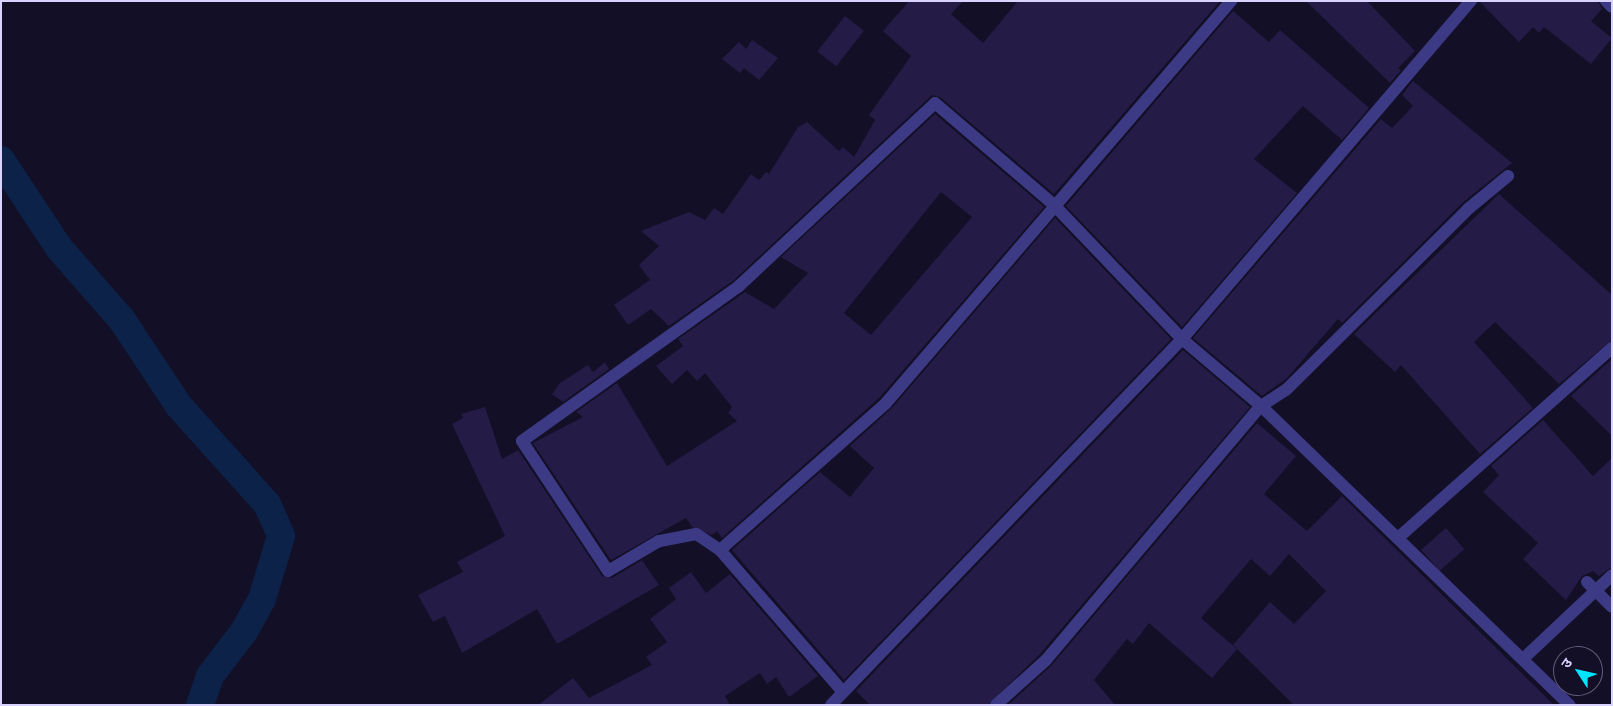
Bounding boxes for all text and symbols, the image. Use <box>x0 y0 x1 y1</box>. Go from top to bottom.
north arrow <box>1553 646 1603 696</box>
text: उ <box>1557 654 1576 671</box>

